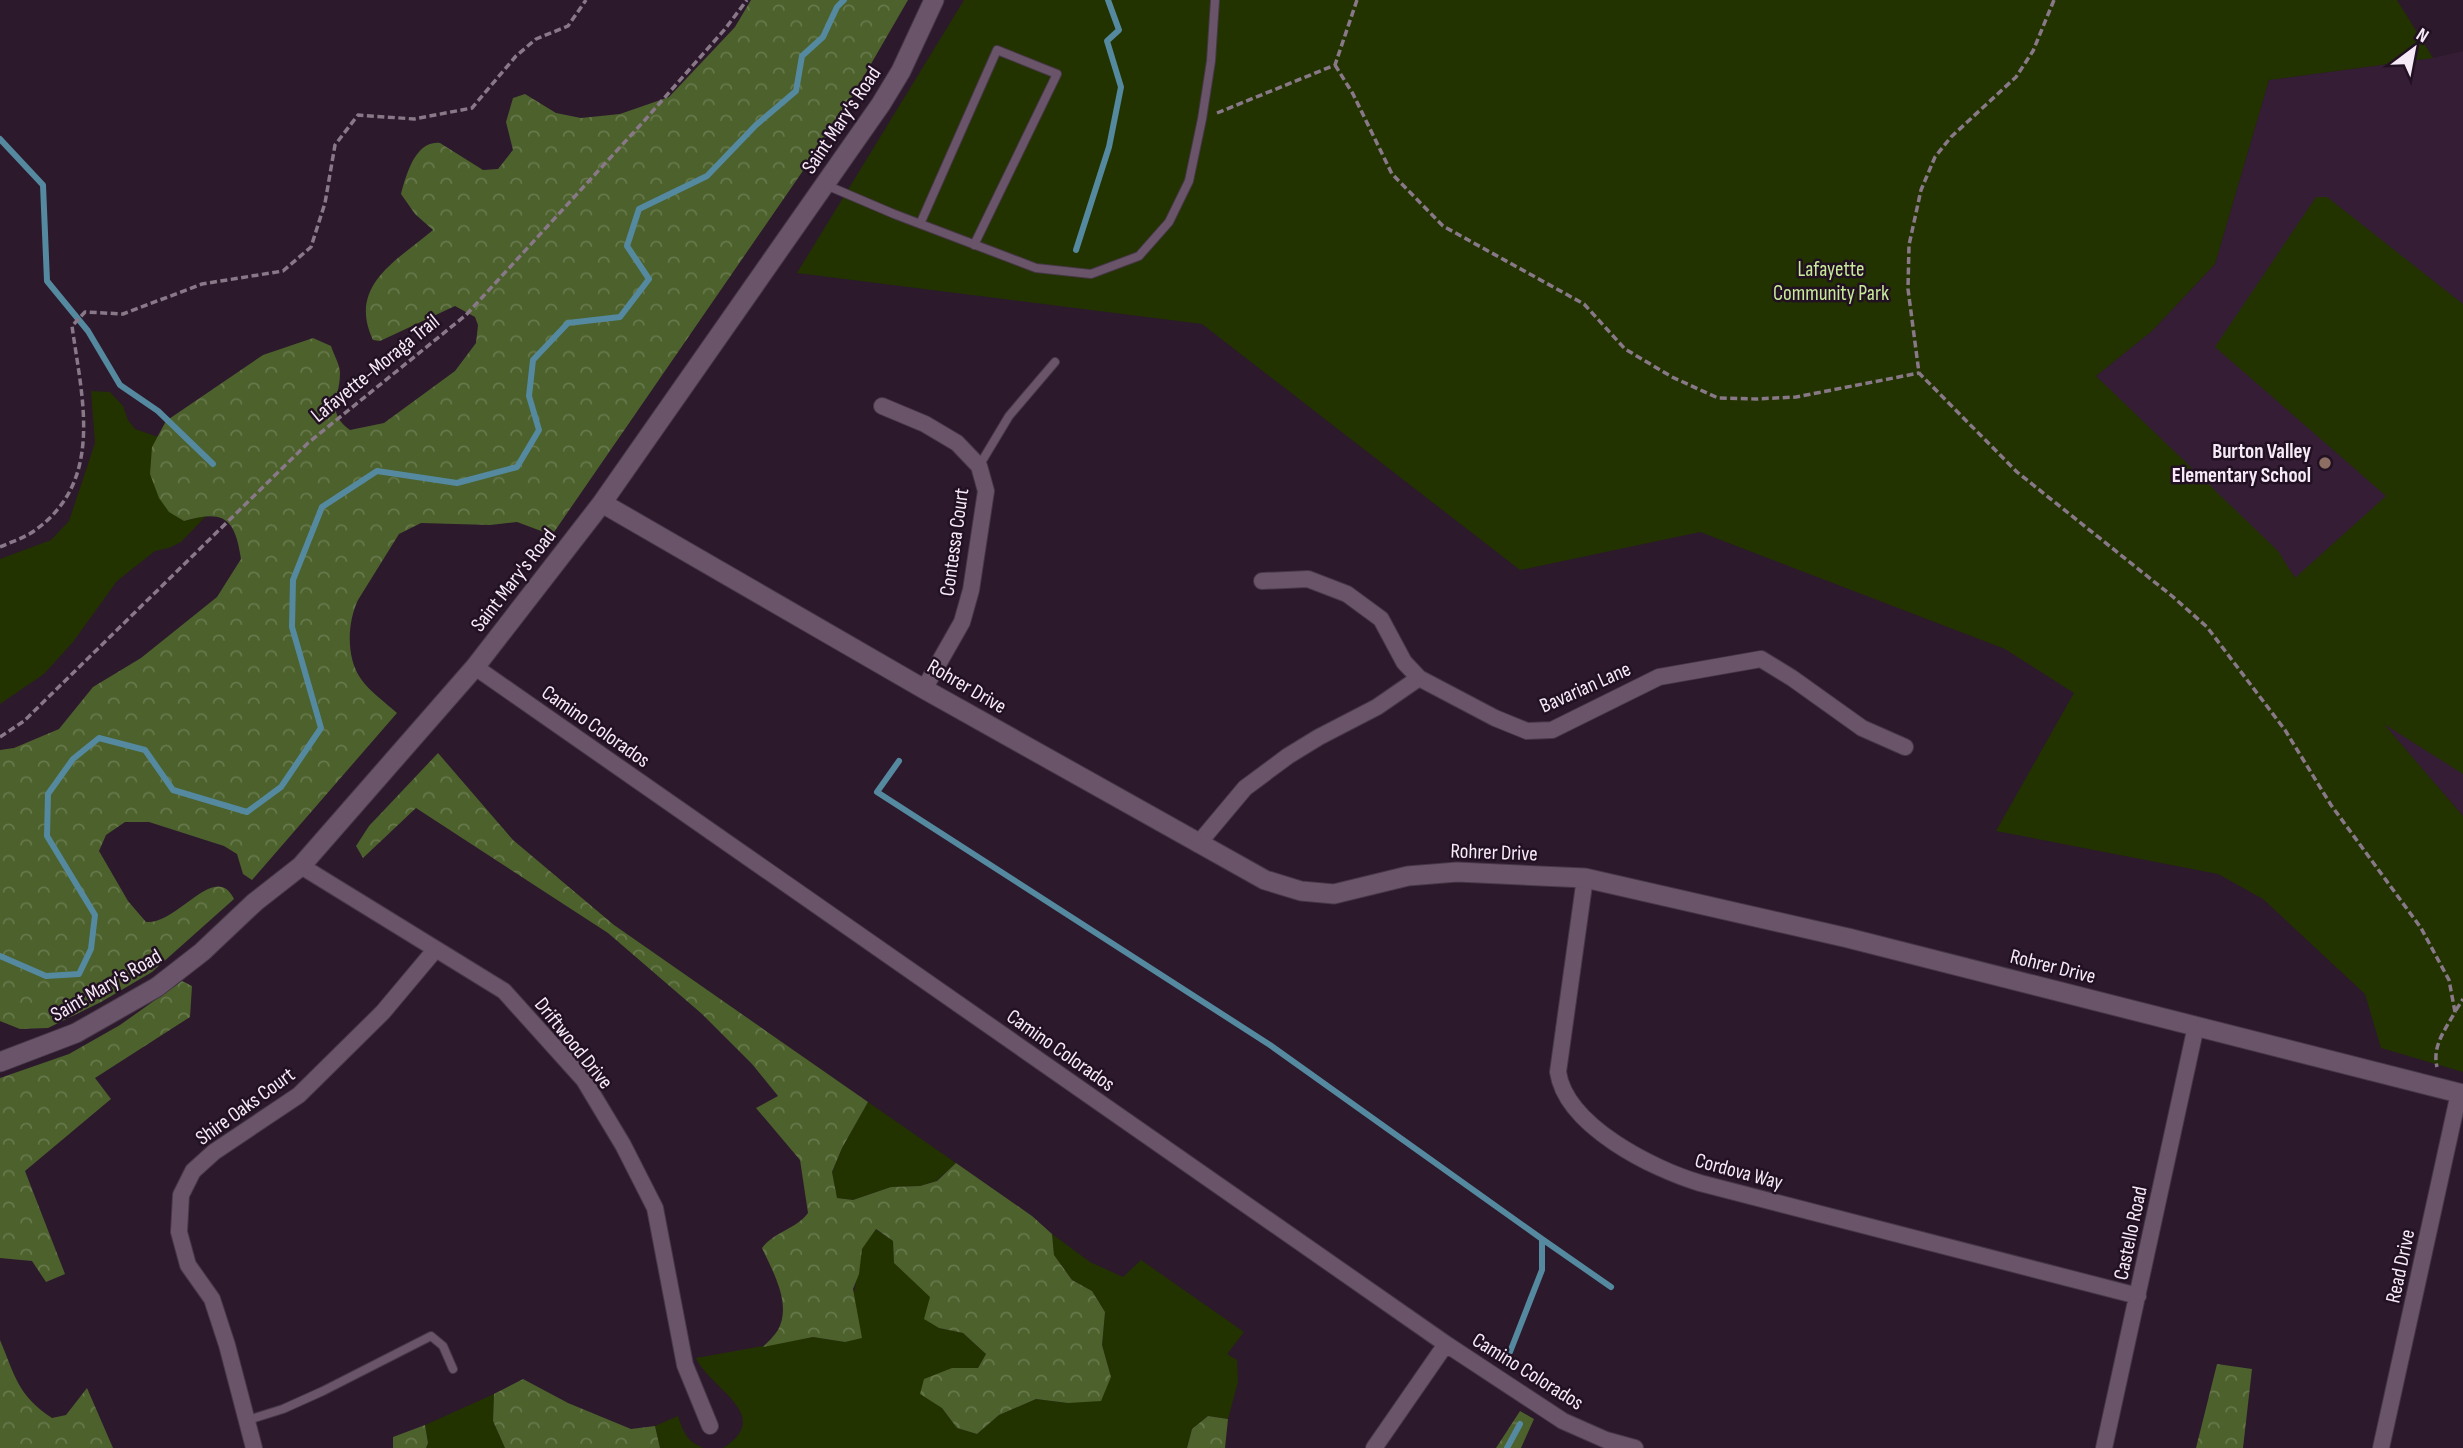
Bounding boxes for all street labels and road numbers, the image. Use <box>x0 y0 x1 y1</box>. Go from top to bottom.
street label: Saint Mary's Road <box>796 62 886 179</box>
street label: Lafayette-Moraga Trail <box>306 309 444 428</box>
street label: Contessa Court <box>935 486 974 598</box>
street label: Saint Mary's Road <box>465 524 561 637</box>
street label: Rohrer Drive <box>923 654 1011 719</box>
street label: Bavarian Lane <box>1536 656 1635 719</box>
street label: Camino Colorados <box>537 680 655 773</box>
street label: Rohrer Drive <box>1450 838 1538 867</box>
street label: Saint Mary's Road <box>46 944 166 1027</box>
street label: Rohrer Drive <box>2007 944 2098 989</box>
street label: Driftwood Drive <box>529 992 618 1094</box>
street label: Camino Colorados <box>1002 1004 1120 1097</box>
street label: Shire Oaks Court <box>191 1062 300 1151</box>
street label: Cordova Way <box>1692 1148 1786 1195</box>
street label: Castello Road <box>2108 1184 2153 1282</box>
street label: Read Drive <box>2380 1227 2420 1305</box>
street label: Camino Colorados <box>1467 1327 1588 1416</box>

